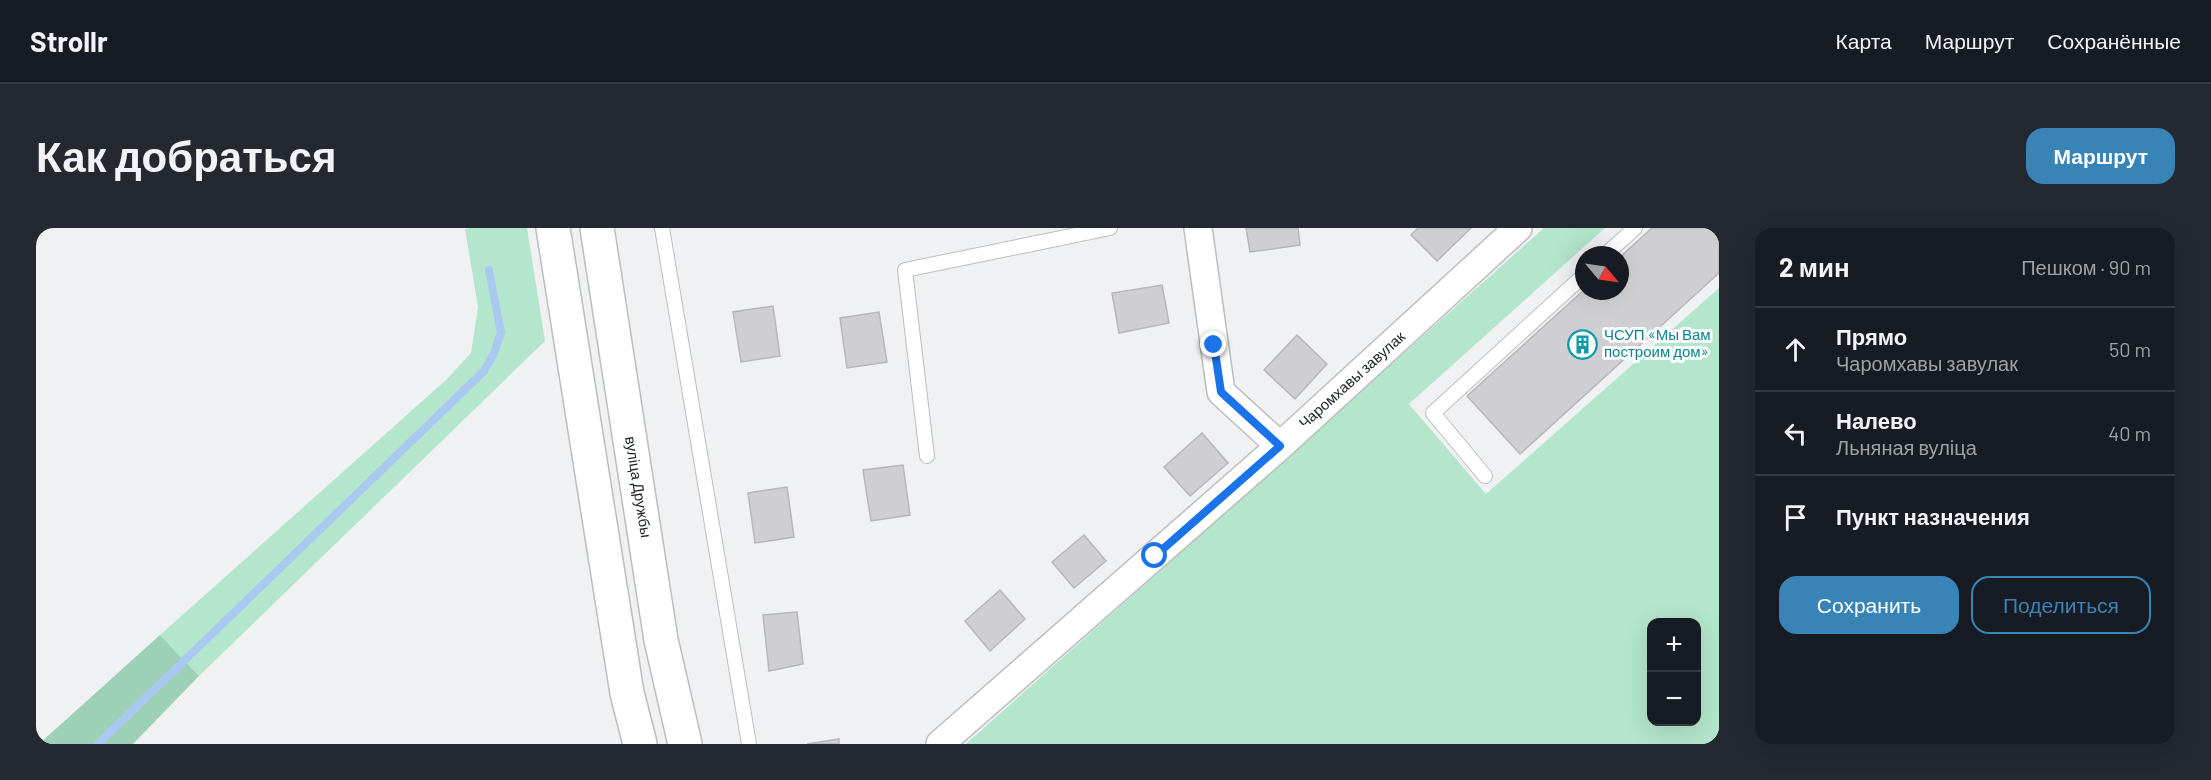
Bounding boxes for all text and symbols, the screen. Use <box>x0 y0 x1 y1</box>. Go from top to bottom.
text: Strollr <box>30 24 108 58</box>
text: Карта <box>1836 28 1892 53</box>
text: Маршрут <box>1925 28 2014 53</box>
text: Сохранённые <box>2047 28 2181 53</box>
button: Маршрут <box>2026 128 2175 184</box>
text: Как добраться <box>36 130 336 180</box>
north arrow <box>1575 246 1629 300</box>
text: 2 мин <box>1779 251 1850 282</box>
text: Пешком · 90 m <box>2021 255 2151 279</box>
text: Прямо <box>1836 323 1907 349</box>
place label: ЧСУП «Мы Вам построим дом» <box>1604 325 1711 360</box>
street label: Чаромхавы завулак <box>1295 327 1408 432</box>
building icon: ЧСУП «Мы Вам построим дом» <box>1567 328 1599 360</box>
route end <box>1200 331 1226 357</box>
icon: ahead <box>1779 333 1812 366</box>
text: 50 m <box>2109 337 2151 361</box>
text: Чаромхавы завулак <box>1836 351 2018 375</box>
text: Налево <box>1836 407 1917 433</box>
icon: left <box>1779 417 1812 450</box>
text: 40 m <box>2108 421 2151 445</box>
street label: вуліца Дружбы <box>622 435 656 539</box>
text: Льняная вуліца <box>1836 435 1977 459</box>
icon: arrive <box>1779 501 1812 534</box>
text: Пункт назначения <box>1836 503 2030 529</box>
route start <box>1141 542 1167 568</box>
button: Сохранить <box>1779 576 1959 634</box>
button: Поделиться <box>1971 576 2151 634</box>
map controls <box>1647 618 1701 726</box>
button: + <box>1647 618 1701 672</box>
button: − <box>1647 672 1701 726</box>

